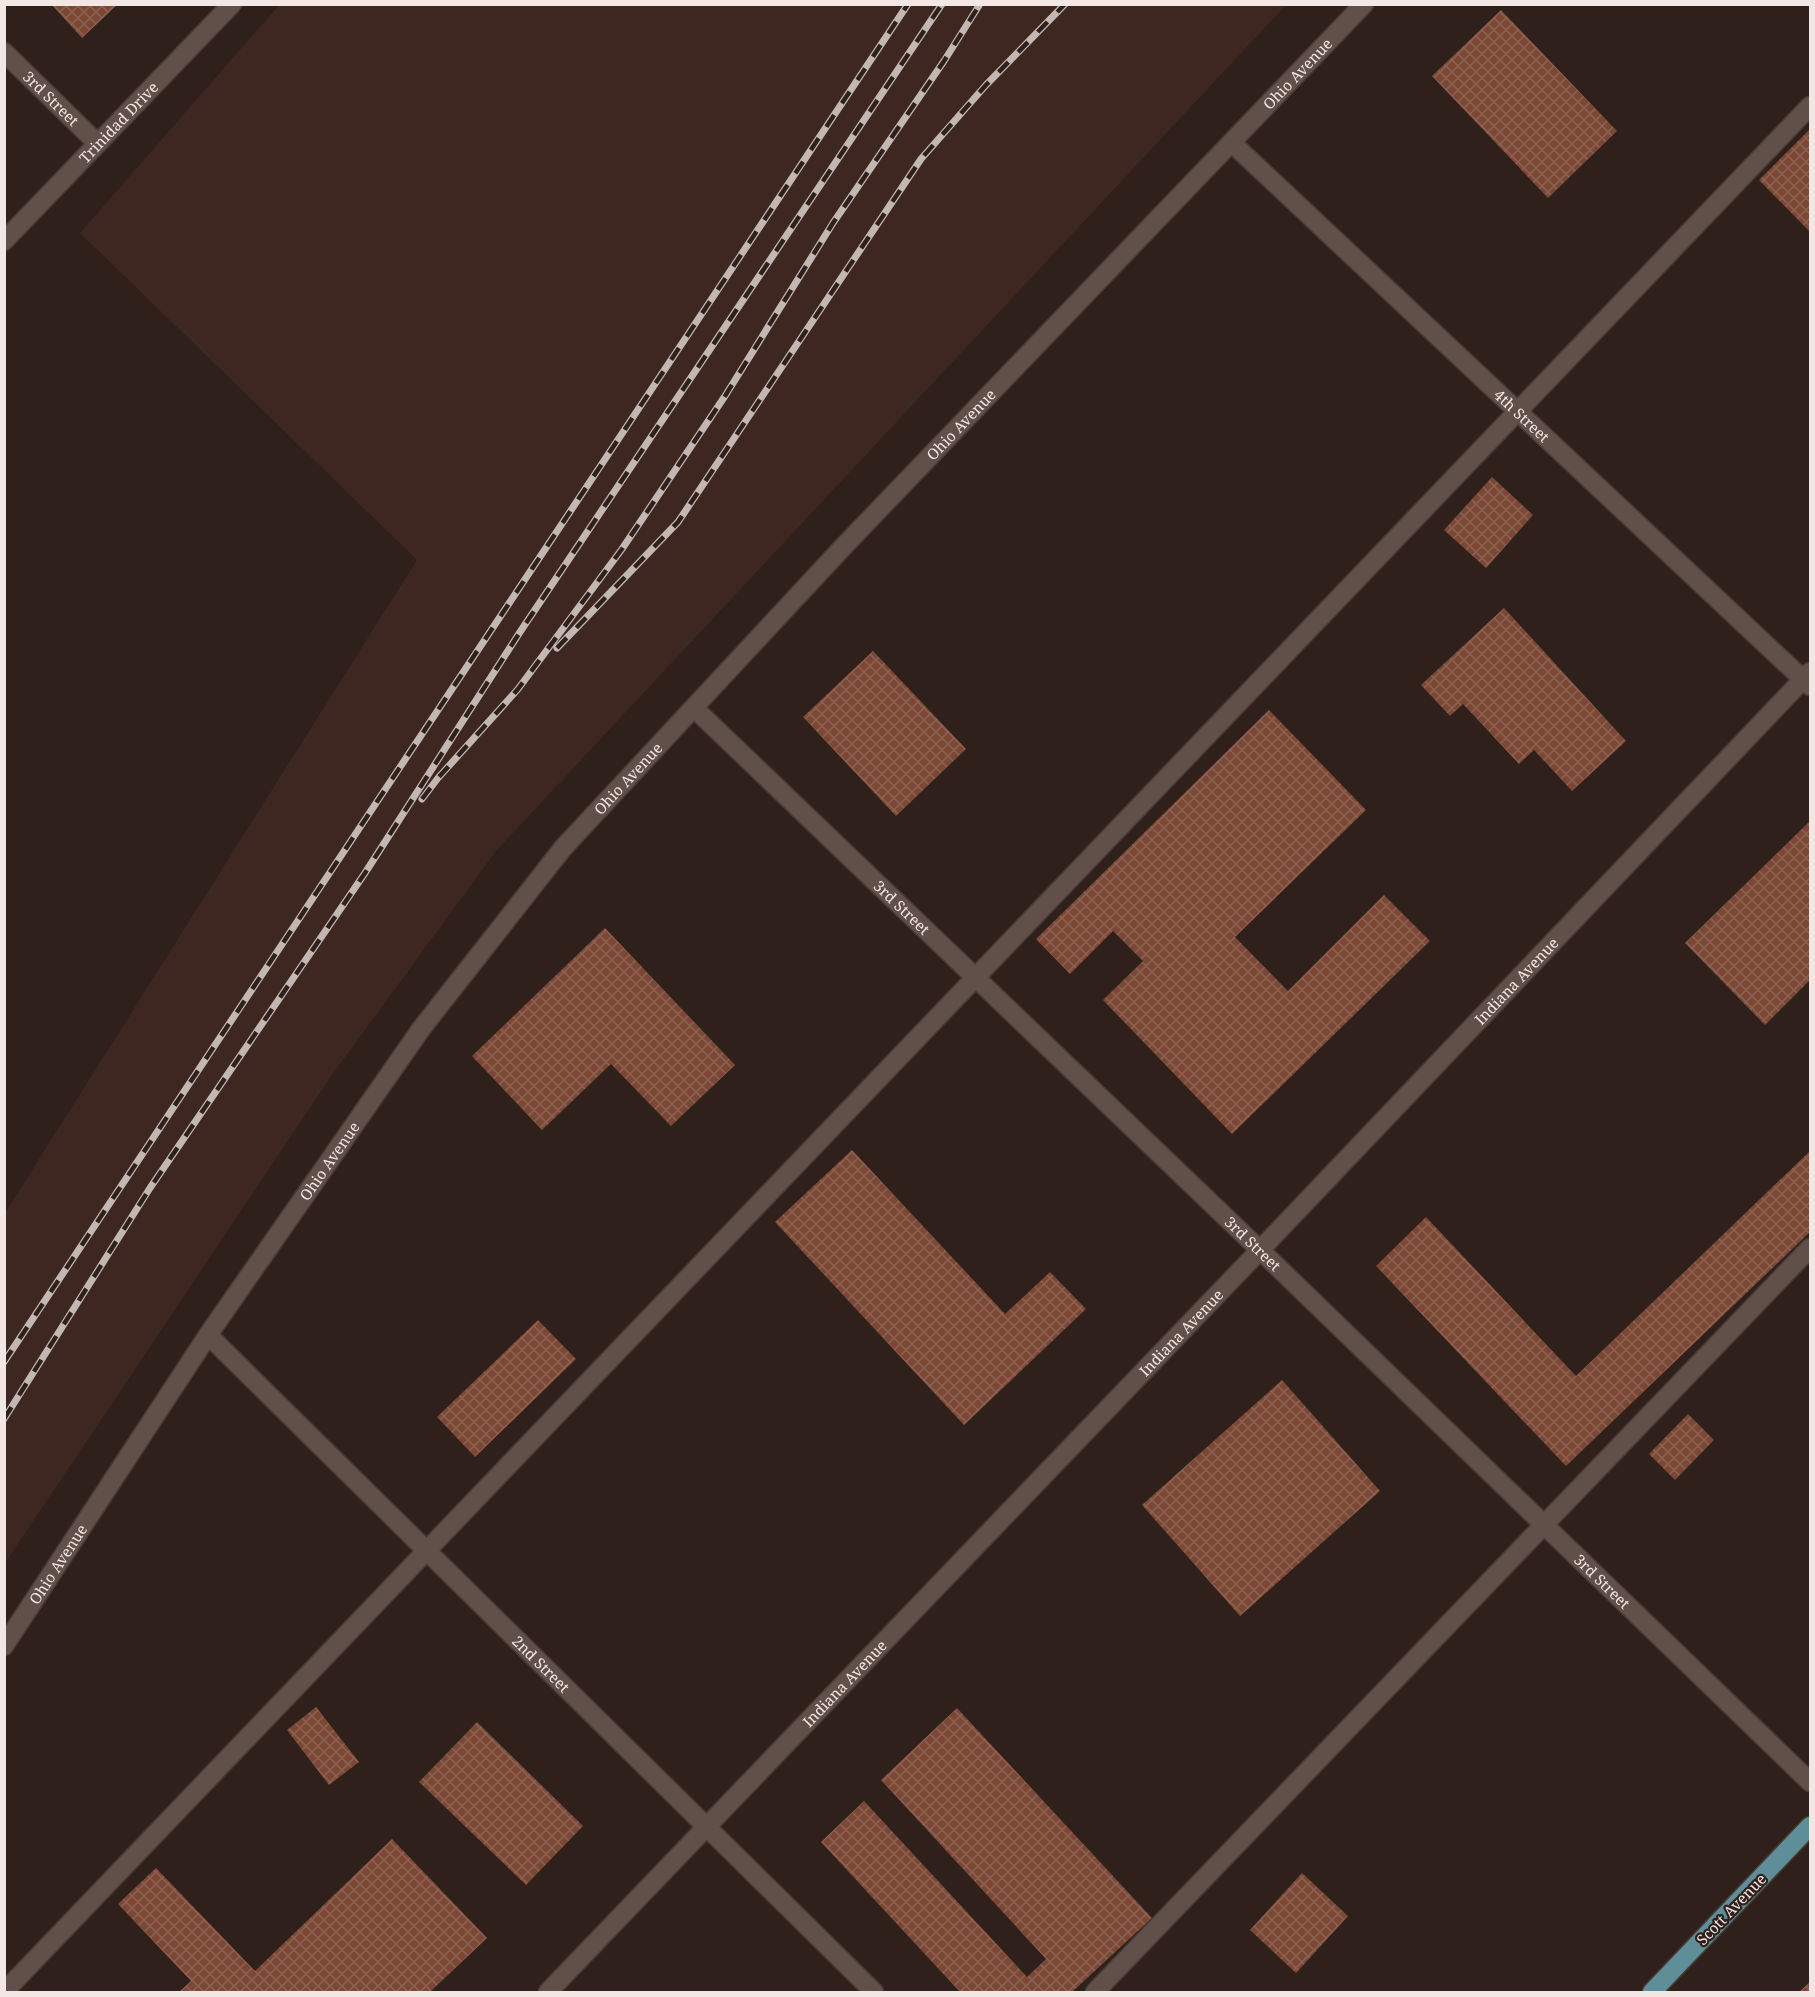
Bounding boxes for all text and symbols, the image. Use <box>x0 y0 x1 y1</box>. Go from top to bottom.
street label: Ohio Avenue <box>1258 34 1336 114</box>
street label: 3rd Street <box>19 66 83 130</box>
street label: Trinidad Drive <box>74 77 162 167</box>
street label: Ohio Avenue <box>922 384 1000 464</box>
street label: 4th Street <box>1490 385 1554 446</box>
street label: Ohio Avenue <box>589 738 666 819</box>
street label: 3rd Street <box>870 876 934 939</box>
street label: Indiana Avenue <box>1470 933 1563 1029</box>
street label: Ohio Avenue <box>295 1118 364 1204</box>
street label: 3rd Street <box>1221 1212 1285 1275</box>
street label: Indiana Avenue <box>1134 1285 1227 1380</box>
street label: Ohio Avenue <box>24 1520 91 1608</box>
street label: 3rd Street <box>1570 1549 1635 1613</box>
street label: 2nd Street <box>508 1631 574 1696</box>
street label: Indiana Avenue <box>798 1635 891 1731</box>
street label: Scott Avenue <box>1692 1869 1770 1949</box>

